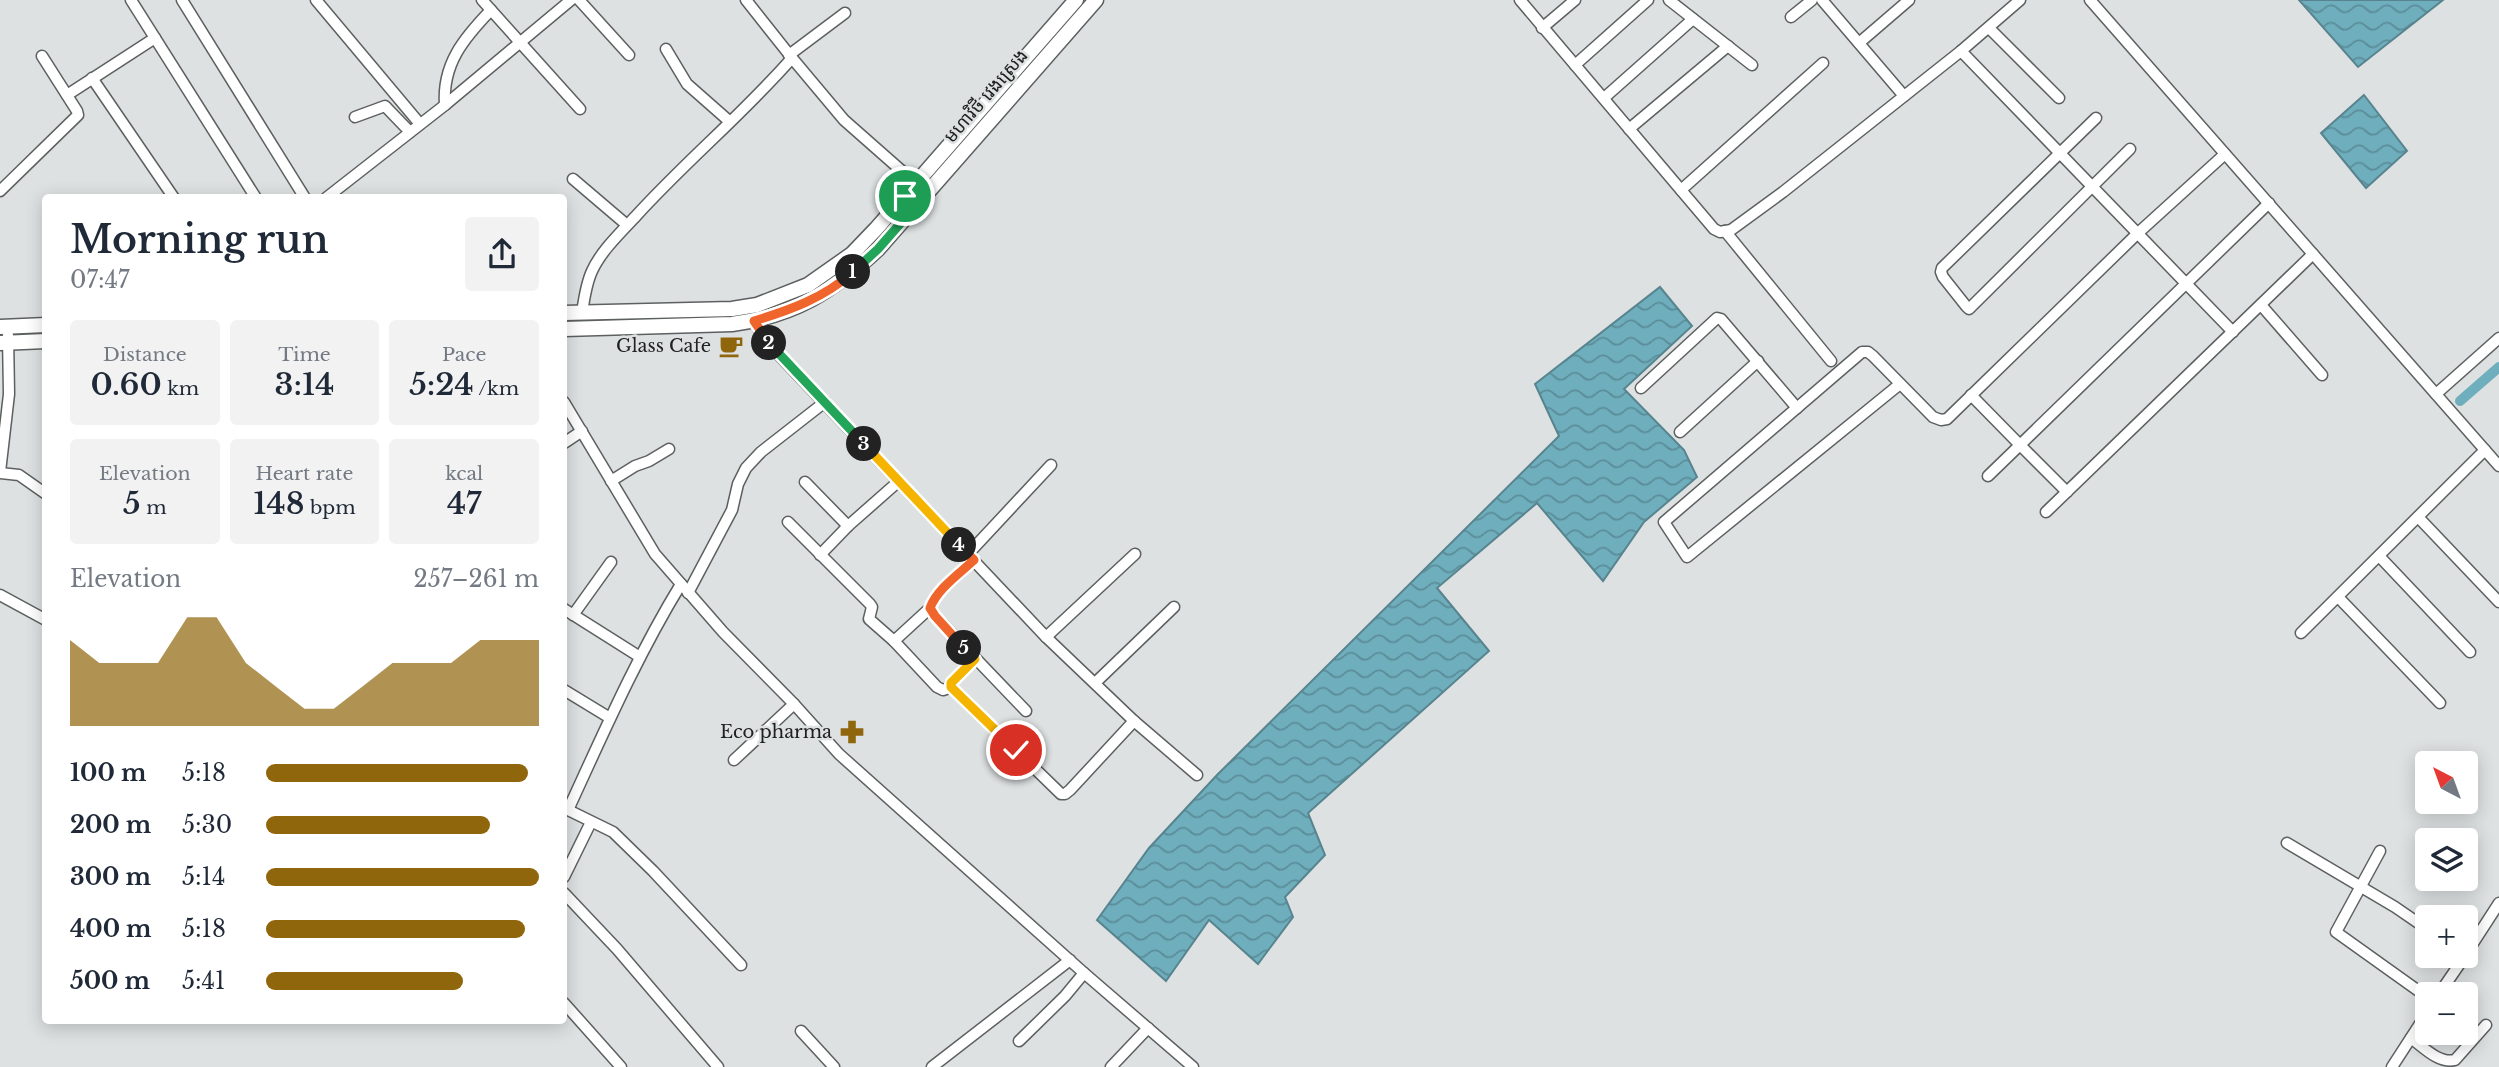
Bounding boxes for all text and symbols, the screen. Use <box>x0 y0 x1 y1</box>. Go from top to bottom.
street label: មហាវិថី វេងស្រេង <box>939 44 1033 147</box>
pin <box>875 166 935 226</box>
icon: arrive <box>886 177 924 215</box>
text: Morning run <box>70 216 329 263</box>
button: share <box>465 217 539 291</box>
pin: 1 <box>836 254 870 290</box>
text: 1 <box>848 260 857 283</box>
text: 07:47 <box>70 266 130 294</box>
pin: 2 <box>752 326 786 360</box>
text: 2 <box>762 331 775 354</box>
cafe icon: Glass Cafe <box>717 332 745 360</box>
place label: Glass Cafe <box>616 335 711 357</box>
text: Distance <box>103 343 187 366</box>
text: Time <box>278 343 331 366</box>
text: Pace <box>442 343 486 366</box>
text: 0.60 <box>90 366 162 403</box>
text: 3:14 <box>275 366 334 403</box>
text: 5:24 <box>409 366 474 403</box>
text: km <box>162 377 199 400</box>
text: /km <box>474 377 519 400</box>
pin: 3 <box>846 426 882 462</box>
text: 3 <box>857 432 870 455</box>
text: Elevation <box>99 462 191 485</box>
text: Heart rate <box>256 462 353 485</box>
text: kcal <box>445 462 483 485</box>
text: 5 <box>123 485 141 522</box>
text: 148 <box>253 485 304 522</box>
text: 47 <box>447 485 481 522</box>
text: m <box>141 496 167 519</box>
text: bpm <box>304 496 356 519</box>
pin: 4 <box>942 528 976 562</box>
text: 4 <box>952 533 965 556</box>
text: Elevation <box>70 565 181 593</box>
text: 257–261 m <box>413 565 539 593</box>
pin: 5 <box>946 630 982 666</box>
text: 5 <box>958 636 969 659</box>
pharmacy icon: Eco pharma <box>838 718 866 746</box>
pin <box>986 720 1046 780</box>
place label: Eco pharma <box>720 721 832 743</box>
icon: check <box>997 731 1035 769</box>
north arrow <box>2415 751 2478 814</box>
map controls <box>2415 751 2478 1045</box>
text: 100 m <box>70 759 146 787</box>
text: 5:18 <box>182 759 226 787</box>
text: 200 m <box>70 811 151 839</box>
text: 5:30 <box>182 811 232 839</box>
button: layers <box>2415 828 2478 891</box>
text: 300 m <box>70 863 151 891</box>
text: 5:14 <box>182 863 225 891</box>
button: + <box>2415 905 2478 968</box>
text: 400 m <box>70 915 152 943</box>
text: 5:18 <box>182 915 226 943</box>
text: 500 m <box>70 967 150 995</box>
text: 5:41 <box>182 967 225 995</box>
button: − <box>2415 982 2478 1045</box>

